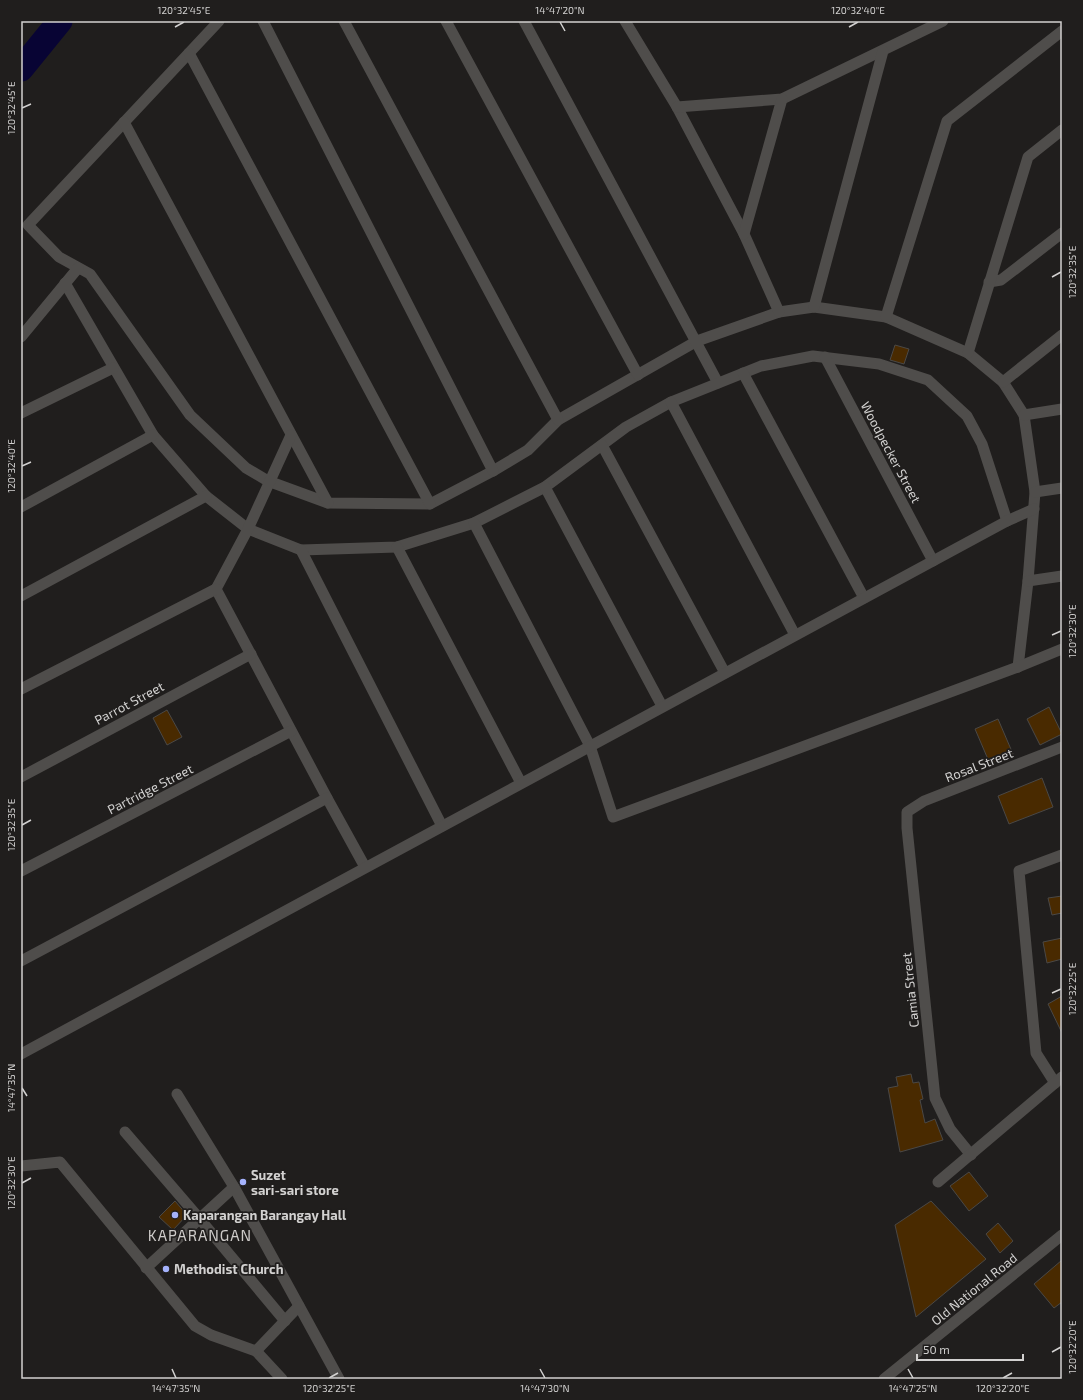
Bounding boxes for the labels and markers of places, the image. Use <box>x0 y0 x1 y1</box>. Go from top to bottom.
place label: Suzet sari-sari store <box>251 1167 339 1198</box>
marker: Suzet sari-sari store <box>238 1177 248 1187</box>
place label: Kaparangan Barangay Hall <box>183 1207 347 1223</box>
marker: Kaparangan Barangay Hall <box>170 1210 180 1220</box>
place label: Methodist Church <box>174 1261 284 1277</box>
marker: Methodist Church <box>161 1264 171 1274</box>

